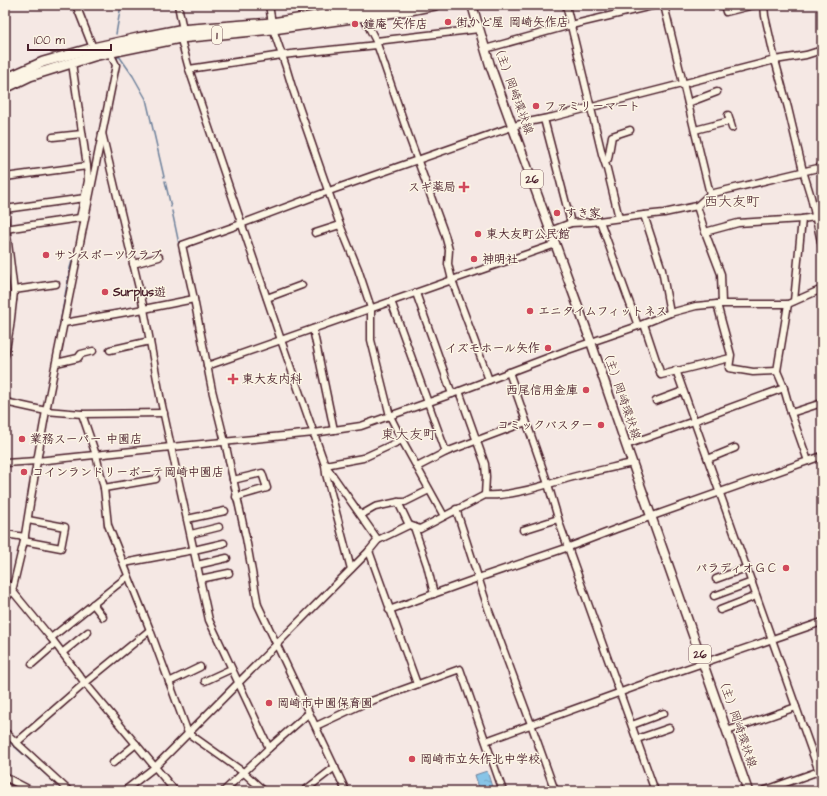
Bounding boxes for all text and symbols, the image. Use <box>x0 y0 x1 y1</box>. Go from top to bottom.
place label: 街かど屋 岡崎矢作店 <box>456 14 569 31</box>
place label: 鐘庵 矢作店 <box>363 16 428 33</box>
marker: 街かど屋 岡崎矢作店 <box>443 17 453 27</box>
marker: 鐘庵 矢作店 <box>350 19 360 29</box>
scale bar <box>28 26 111 52</box>
road number: 1 <box>212 26 222 44</box>
text: 100 m <box>34 32 65 49</box>
street label: （主）岡崎環状線 <box>489 41 537 137</box>
place label: ファミリーマート <box>544 98 640 115</box>
marker: ファミリーマート <box>531 101 541 111</box>
road number: 26 <box>521 170 543 188</box>
place label: スギ薬局 <box>408 179 456 196</box>
marker: スギ薬局 <box>459 182 469 192</box>
district label: 西大友町 <box>704 192 760 212</box>
place label: すき家 <box>565 205 601 222</box>
marker: すき家 <box>552 208 562 218</box>
place label: 東大友町公民館 <box>486 226 570 243</box>
marker: 東大友町公民館 <box>473 229 483 239</box>
place label: サンスポーツクラブ <box>54 247 162 264</box>
marker: サンスポーツクラブ <box>41 250 51 260</box>
place label: 神明社 <box>482 251 518 268</box>
marker: 神明社 <box>469 254 479 264</box>
place label: Surplus遊 <box>112 284 166 302</box>
marker: Surplus遊 <box>100 287 110 297</box>
place label: エニタイムフィットネス <box>538 303 668 320</box>
marker: エニタイムフィットネス <box>525 306 535 316</box>
place label: イズモホール矢作 <box>445 340 540 357</box>
marker: イズモホール矢作 <box>543 343 553 353</box>
street label: （主）岡崎環状線 <box>597 346 645 442</box>
place label: 東大友内科 <box>242 371 302 388</box>
marker: 東大友内科 <box>227 373 239 385</box>
place label: 西尾信用金庫 <box>506 382 578 399</box>
marker: 西尾信用金庫 <box>581 385 591 395</box>
place label: コミックバスター <box>497 417 593 434</box>
marker: コミックバスター <box>596 420 606 430</box>
district label: 東大友町 <box>381 425 437 445</box>
place label: 業務スーパー 中園店 <box>30 431 142 448</box>
marker: 業務スーパー 中園店 <box>17 434 27 444</box>
place label: コインランドリーボーテ岡崎中園店 <box>32 464 224 481</box>
marker: コインランドリーボーテ岡崎中園店 <box>19 467 29 477</box>
place label: パラディオＧＣ <box>695 560 778 577</box>
marker: パラディオＧＣ <box>781 563 791 573</box>
road number: 26 <box>689 645 711 663</box>
street label: （主）岡崎環状線 <box>713 674 761 770</box>
place label: 岡崎市中園保育園 <box>277 695 373 712</box>
marker: 岡崎市中園保育園 <box>264 698 274 708</box>
place label: 岡崎市立矢作北中学校 <box>420 751 540 768</box>
marker: 岡崎市立矢作北中学校 <box>407 754 417 764</box>

